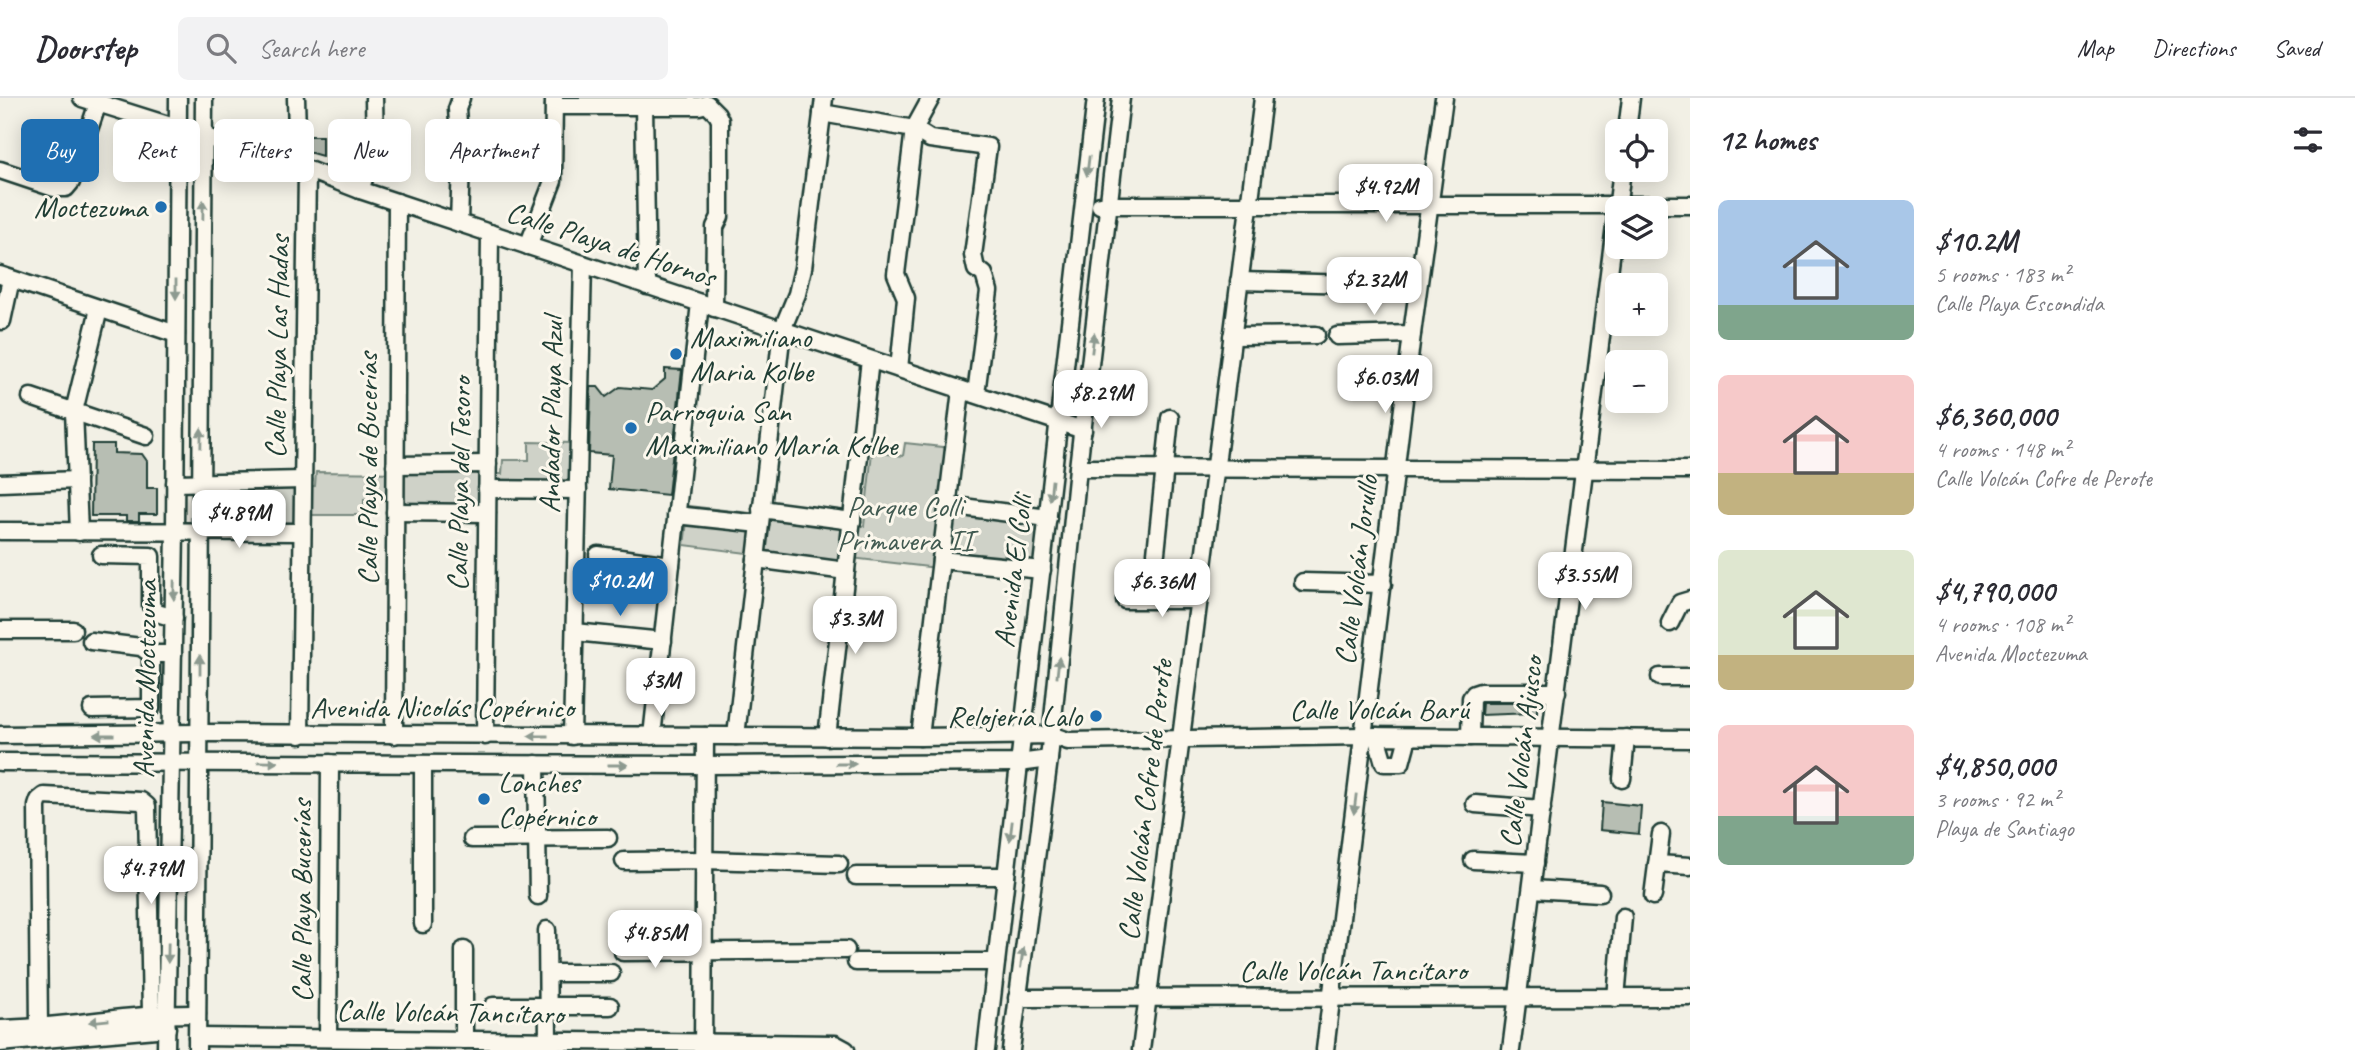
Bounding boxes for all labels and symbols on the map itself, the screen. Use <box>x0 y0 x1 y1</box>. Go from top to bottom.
one-way arrow <box>1082 155 1093 177</box>
pin: $4.92M <box>1329 164 1443 224</box>
place label: Moctezuma <box>34 188 149 226</box>
street label: Calle Playa de Hornos <box>502 192 723 297</box>
marker: Moctezuma <box>153 199 169 215</box>
one-way arrow <box>197 199 209 221</box>
street label: Calle Playa Las Hadas <box>256 232 298 459</box>
pin: $2.32M <box>1317 258 1431 317</box>
one-way arrow <box>170 278 182 300</box>
street label: Andador Playa Azul <box>530 311 572 514</box>
place label: Maximiliano Maria Kolbe <box>690 318 815 390</box>
one-way arrow <box>1087 332 1098 354</box>
marker: Maximiliano Maria Kolbe <box>668 346 684 362</box>
street label: Calle Playa de Bucerías <box>348 350 386 585</box>
pin: $6.03M <box>1328 356 1442 415</box>
pin: $8.29M <box>1044 370 1158 430</box>
street label: Calle Playa del Tesoro <box>438 373 480 591</box>
place label: Parroquia San Maximiliano María Kolbe <box>645 392 900 464</box>
marker: Parroquia San Maximiliano María Kolbe <box>623 420 639 436</box>
one-way arrow <box>195 426 207 448</box>
street label: Calle Volcán Jorullo <box>1326 472 1387 667</box>
one-way arrow <box>1045 479 1056 501</box>
park label: Parque Colli Primavera II <box>837 487 979 559</box>
street label: Avenida El Colli <box>985 489 1042 650</box>
pin: $4.89M <box>182 490 296 550</box>
pin: $3.55M <box>1528 552 1642 612</box>
pin: $10.2M <box>563 559 677 618</box>
pin: $6.36M <box>1105 560 1219 619</box>
street label: Avenida Moctezuma <box>124 578 166 778</box>
one-way arrow <box>169 579 180 601</box>
pin: $3.3M <box>806 596 904 656</box>
street label: Calle Volcán Ajusco <box>1490 651 1552 850</box>
one-way arrow <box>194 654 206 676</box>
street label: Calle Volcán Cofre de Perote <box>1109 655 1181 943</box>
one-way arrow <box>1053 656 1064 678</box>
pin: $3M <box>627 658 695 718</box>
street label: Avenida Nicolás Copérnico <box>310 688 577 726</box>
street label: Calle Volcán Barú <box>1289 690 1471 728</box>
place label: Relojería Lalo <box>947 697 1083 735</box>
marker: Relojería Lalo <box>1088 708 1104 724</box>
one-way arrow <box>93 729 115 741</box>
one-way arrow <box>527 730 549 742</box>
one-way arrow <box>257 756 279 768</box>
one-way arrow <box>835 758 857 770</box>
one-way arrow <box>607 759 629 771</box>
place label: Lonches Copérnico <box>498 763 599 835</box>
marker: Lonches Copérnico <box>476 791 492 807</box>
one-way arrow <box>1349 793 1360 815</box>
street label: Calle Playa Bucerías <box>282 797 320 1002</box>
one-way arrow <box>1005 820 1016 842</box>
pin: $4.79M <box>94 846 208 906</box>
pin: $4.85M <box>598 910 712 970</box>
one-way arrow <box>163 942 174 964</box>
one-way arrow <box>1017 947 1028 969</box>
street label: Calle Volcán Tancítaro <box>1239 951 1470 989</box>
street label: Calle Volcán Tancítaro <box>336 991 567 1033</box>
one-way arrow <box>88 1015 110 1026</box>

